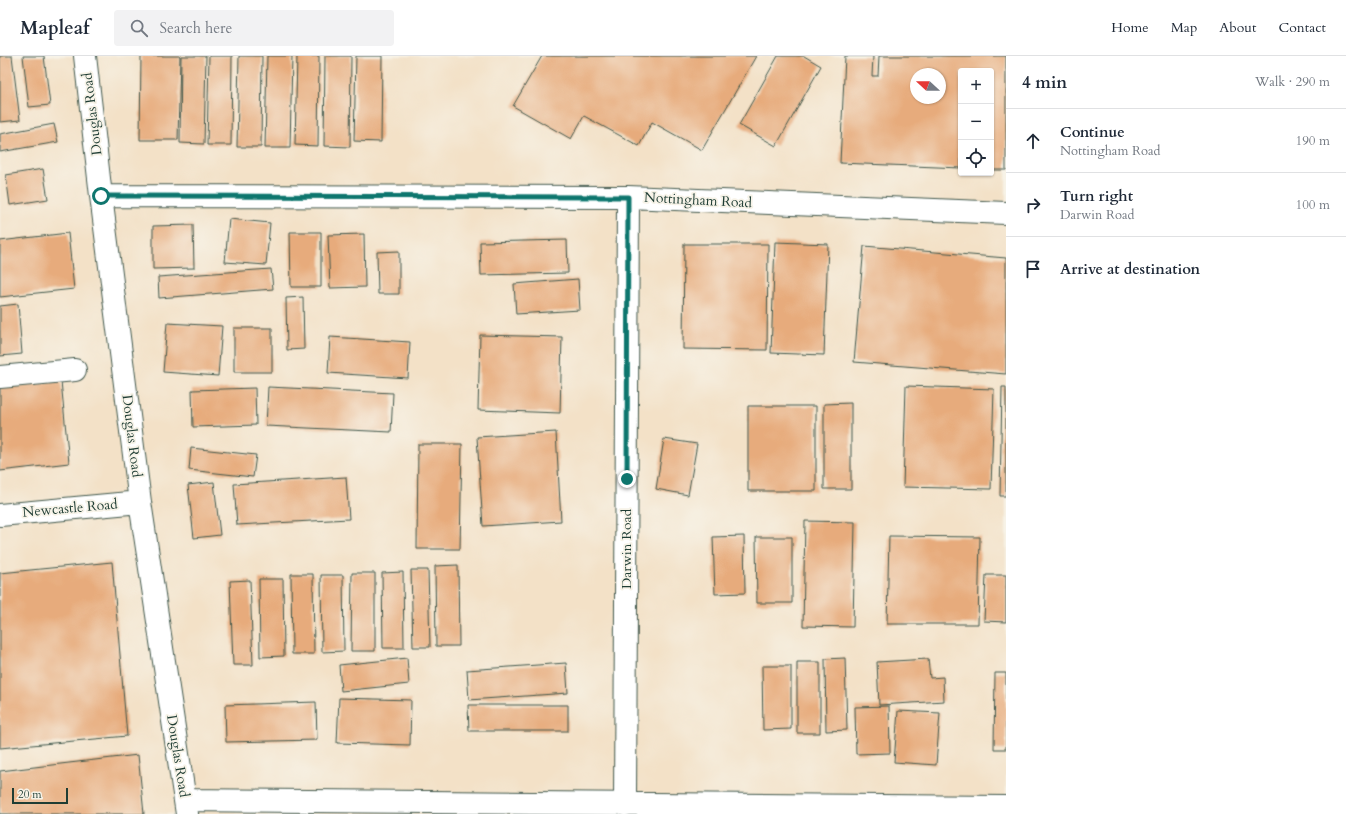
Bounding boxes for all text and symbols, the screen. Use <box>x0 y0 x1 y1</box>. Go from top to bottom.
search box <box>114 10 394 46</box>
text: Mapleaf <box>20 15 90 41</box>
icon: search <box>128 17 150 39</box>
text: Search here <box>160 18 232 38</box>
text: Home <box>1111 18 1149 37</box>
text: Map <box>1171 18 1197 37</box>
text: About <box>1219 18 1256 37</box>
text: Contact <box>1278 18 1326 37</box>
north arrow <box>910 68 946 104</box>
map controls <box>958 68 994 176</box>
button: + <box>958 68 994 104</box>
street label: Douglas Road <box>77 71 107 156</box>
text: 4 min <box>1022 71 1067 94</box>
text: Walk · 290 m <box>1255 73 1330 91</box>
button: − <box>958 104 994 140</box>
text: Continue <box>1060 122 1125 142</box>
icon: ahead <box>1022 130 1044 152</box>
text: 190 m <box>1296 132 1330 150</box>
button: locate <box>958 140 994 176</box>
text: Nottingham Road <box>1060 142 1160 160</box>
text: Turn right <box>1060 186 1133 206</box>
route start <box>92 187 110 205</box>
street label: Nottingham Road <box>643 188 753 212</box>
icon: right <box>1022 194 1044 216</box>
text: 100 m <box>1296 196 1330 214</box>
text: Darwin Road <box>1060 206 1134 224</box>
icon: arrive <box>1022 258 1044 280</box>
text: Arrive at destination <box>1060 259 1200 279</box>
street label: Douglas Road <box>117 394 147 479</box>
route end <box>618 470 636 488</box>
street label: Newcastle Road <box>22 494 119 522</box>
street label: Darwin Road <box>617 508 636 589</box>
street label: Douglas Road <box>162 713 194 799</box>
scale bar <box>12 786 68 805</box>
text: 20 m <box>18 787 42 802</box>

